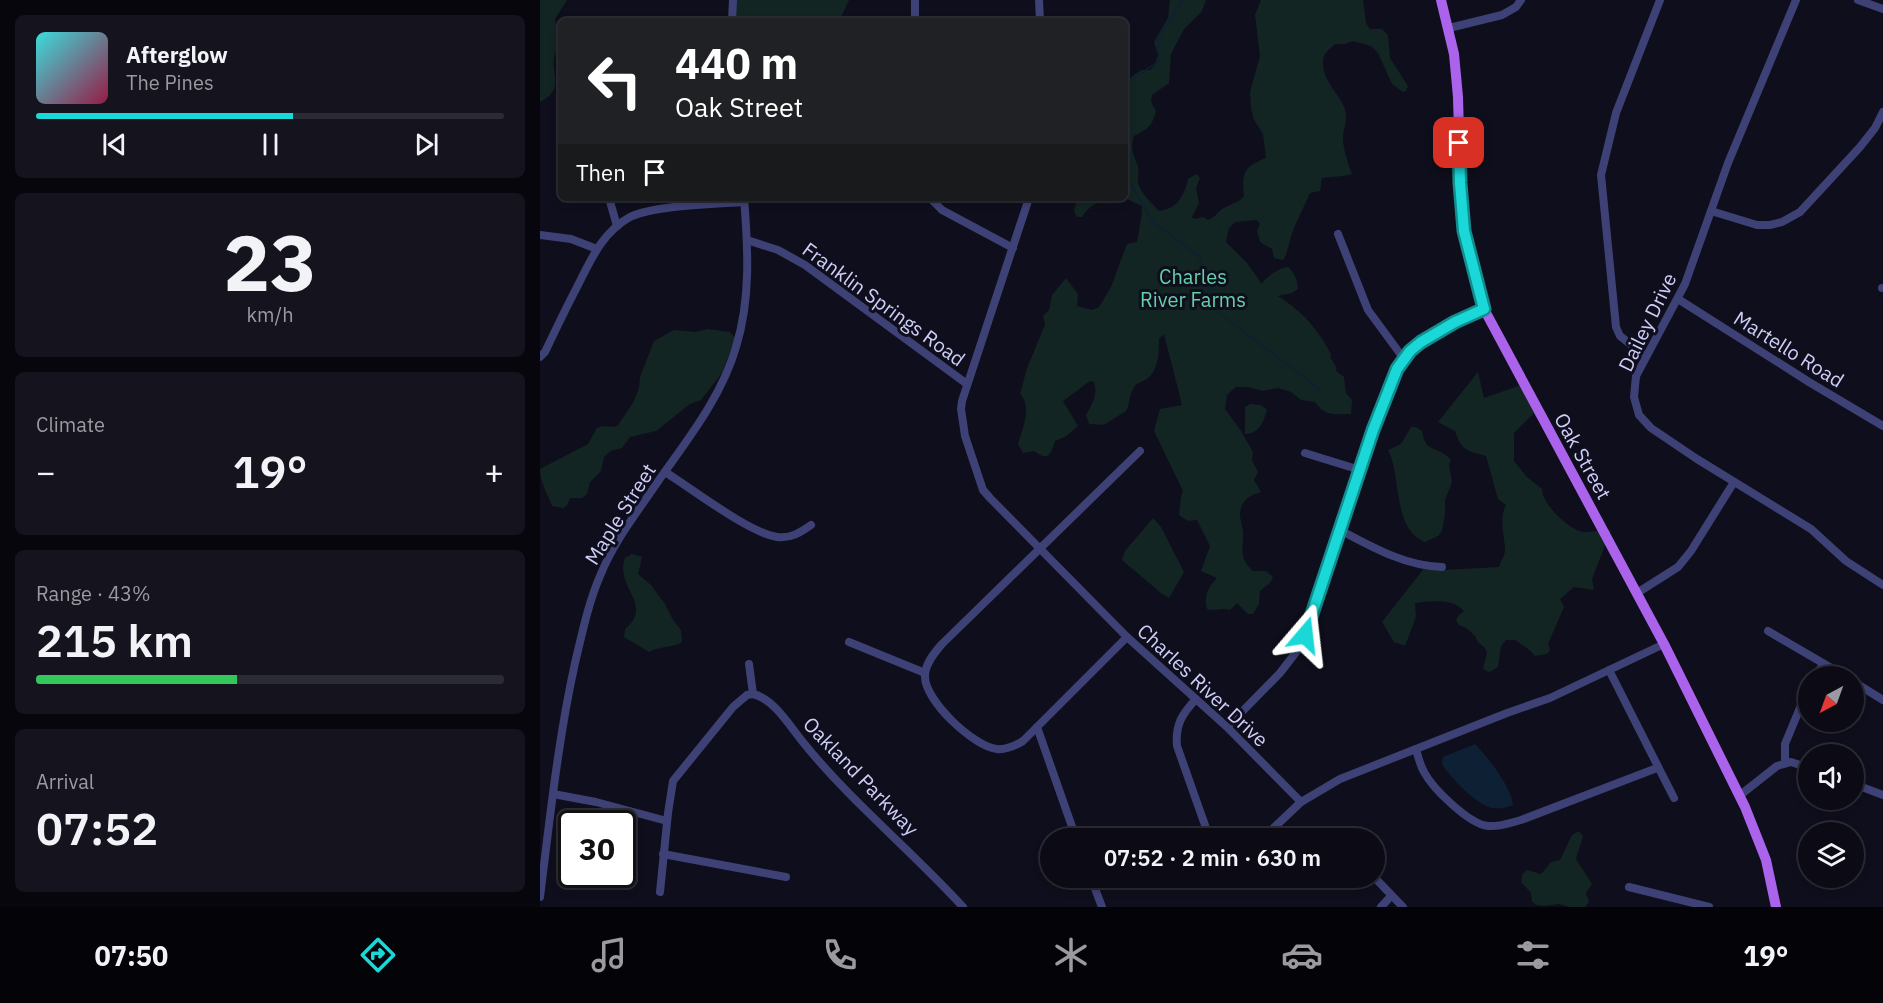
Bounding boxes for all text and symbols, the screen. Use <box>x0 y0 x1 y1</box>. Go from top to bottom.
text: 440 m <box>675 36 798 91</box>
text: Afterglow <box>126 40 228 69</box>
icon: left <box>576 42 654 120</box>
text: The Pines <box>126 69 214 96</box>
text: Oak Street <box>675 89 803 124</box>
pin <box>1433 117 1484 168</box>
icon: arrive <box>1442 126 1475 159</box>
icon: previous <box>98 128 131 161</box>
icon: pause <box>254 128 287 161</box>
icon: next <box>410 128 443 161</box>
icon: arrive <box>638 156 671 189</box>
text: Then <box>576 158 626 187</box>
text: 23 <box>223 211 317 312</box>
street label: Franklin Springs Road <box>797 236 971 372</box>
park label: Charles River Farms <box>1140 263 1246 313</box>
street label: Dailey Drive <box>1612 268 1682 376</box>
text: km/h <box>246 301 294 328</box>
street label: Martello Road <box>1729 304 1849 394</box>
street label: Oak Street <box>1548 408 1618 504</box>
text: Climate <box>36 411 105 438</box>
text: 19° <box>232 442 308 500</box>
text: − <box>36 450 56 493</box>
text: + <box>484 450 504 493</box>
street label: Maple Street <box>578 458 662 570</box>
text: Range · 43% <box>36 580 151 607</box>
position arrow <box>1273 603 1337 667</box>
text: 215 km <box>36 611 193 669</box>
street label: Charles River Drive <box>1132 617 1274 753</box>
north arrow <box>1798 666 1864 732</box>
map controls <box>1798 666 1864 888</box>
street label: Oakland Parkway <box>797 711 925 841</box>
button: sound <box>1798 744 1864 810</box>
text: Arrival <box>36 768 94 795</box>
text: 07:52 <box>36 799 158 857</box>
speed limit sign: 30 <box>558 810 636 888</box>
button: layers <box>1798 822 1864 888</box>
text: 07:52 · 2 min · 630 m <box>1104 843 1321 872</box>
icon: directions <box>357 934 399 976</box>
icon: music <box>588 934 630 976</box>
icon: phone <box>819 934 861 976</box>
icon: climate <box>1050 934 1092 976</box>
icon: car <box>1281 934 1323 976</box>
icon: filters <box>1512 934 1554 976</box>
text: 07:50 <box>95 938 168 973</box>
text: 19° <box>1743 938 1788 973</box>

